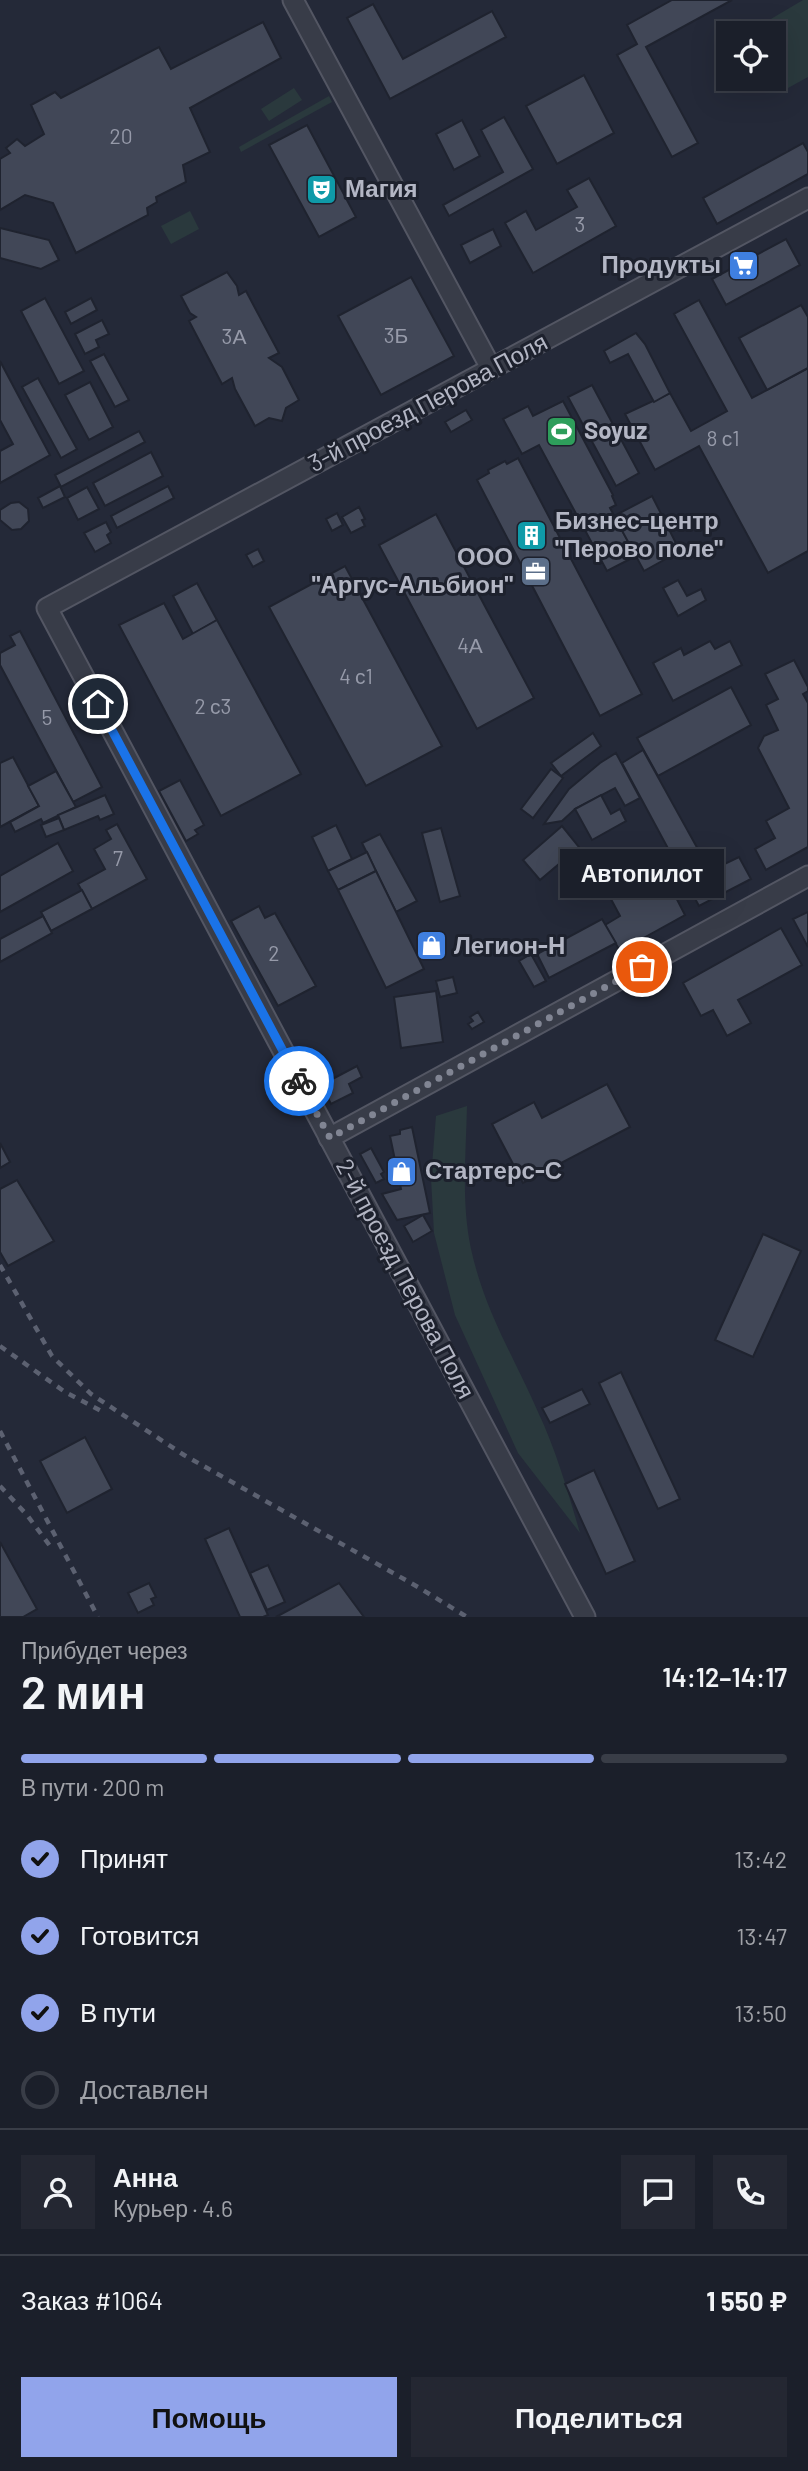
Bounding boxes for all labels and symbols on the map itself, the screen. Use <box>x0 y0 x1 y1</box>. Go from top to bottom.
house number: 20 <box>109 123 133 148</box>
theatre icon: Магия <box>305 172 339 206</box>
place label: Магия <box>345 173 417 202</box>
house number: 3 <box>575 211 585 236</box>
supermarket icon: Продукты <box>727 248 761 282</box>
place label: Продукты <box>602 249 721 278</box>
house number: 3Б <box>384 322 408 347</box>
house number: 3А <box>222 323 246 348</box>
street label: 3-й проезд Перова Поля <box>303 326 552 477</box>
sports icon: Soyuz <box>544 414 578 448</box>
place label: Soyuz <box>584 415 647 444</box>
house number: 8 с1 <box>707 425 740 450</box>
place label: Бизнес-центр "Перово поле" <box>555 505 723 562</box>
building icon: Бизнес-центр "Перово поле" <box>515 518 549 552</box>
place label: ООО "Аргус-Альбион" <box>312 541 513 598</box>
office icon: ООО "Аргус-Альбион" <box>519 554 553 588</box>
house number: 4А <box>457 632 483 657</box>
house number: 4 с1 <box>339 663 373 688</box>
pin <box>68 674 128 734</box>
house number: 2 с3 <box>195 693 231 718</box>
house number: 5 <box>42 704 52 729</box>
house number: 7 <box>113 845 123 870</box>
callout: Автопилот <box>560 848 724 897</box>
shop icon: Легион-Н <box>414 929 448 963</box>
place label: Легион-Н <box>454 930 565 959</box>
pin <box>612 937 672 997</box>
house number: 2 <box>268 940 280 965</box>
courier <box>264 1046 334 1116</box>
street label: 2-й проезд Перова Поля <box>331 1153 482 1403</box>
shop icon: Стартерс-С <box>385 1154 419 1188</box>
place label: Стартерс-С <box>425 1155 562 1184</box>

